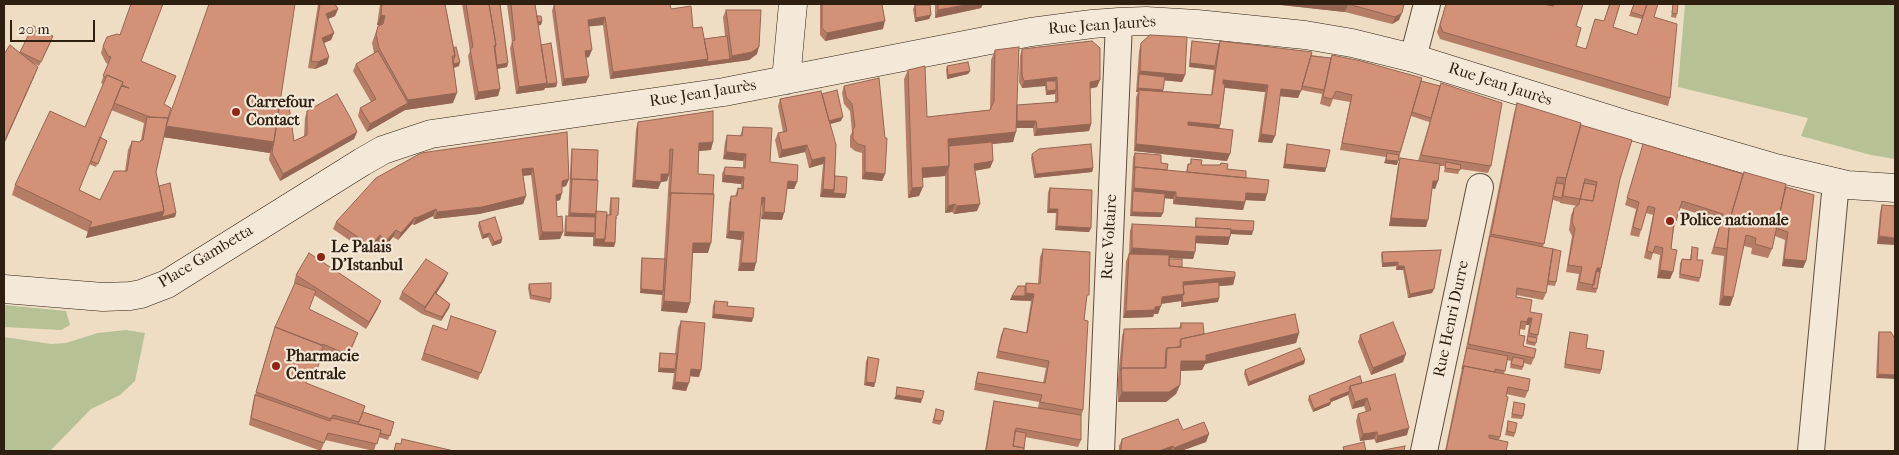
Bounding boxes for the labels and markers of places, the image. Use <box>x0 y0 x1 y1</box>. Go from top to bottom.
place label: Carrefour Contact <box>246 93 314 131</box>
marker: Carrefour Contact <box>230 106 242 118</box>
place label: Police nationale <box>1680 211 1789 231</box>
marker: Police nationale <box>1664 215 1676 227</box>
place label: Le Palais D'Istanbul <box>331 238 403 276</box>
marker: Le Palais D'Istanbul <box>315 251 327 263</box>
place label: Pharmacie Centrale <box>286 347 359 385</box>
marker: Pharmacie Centrale <box>270 360 282 372</box>

